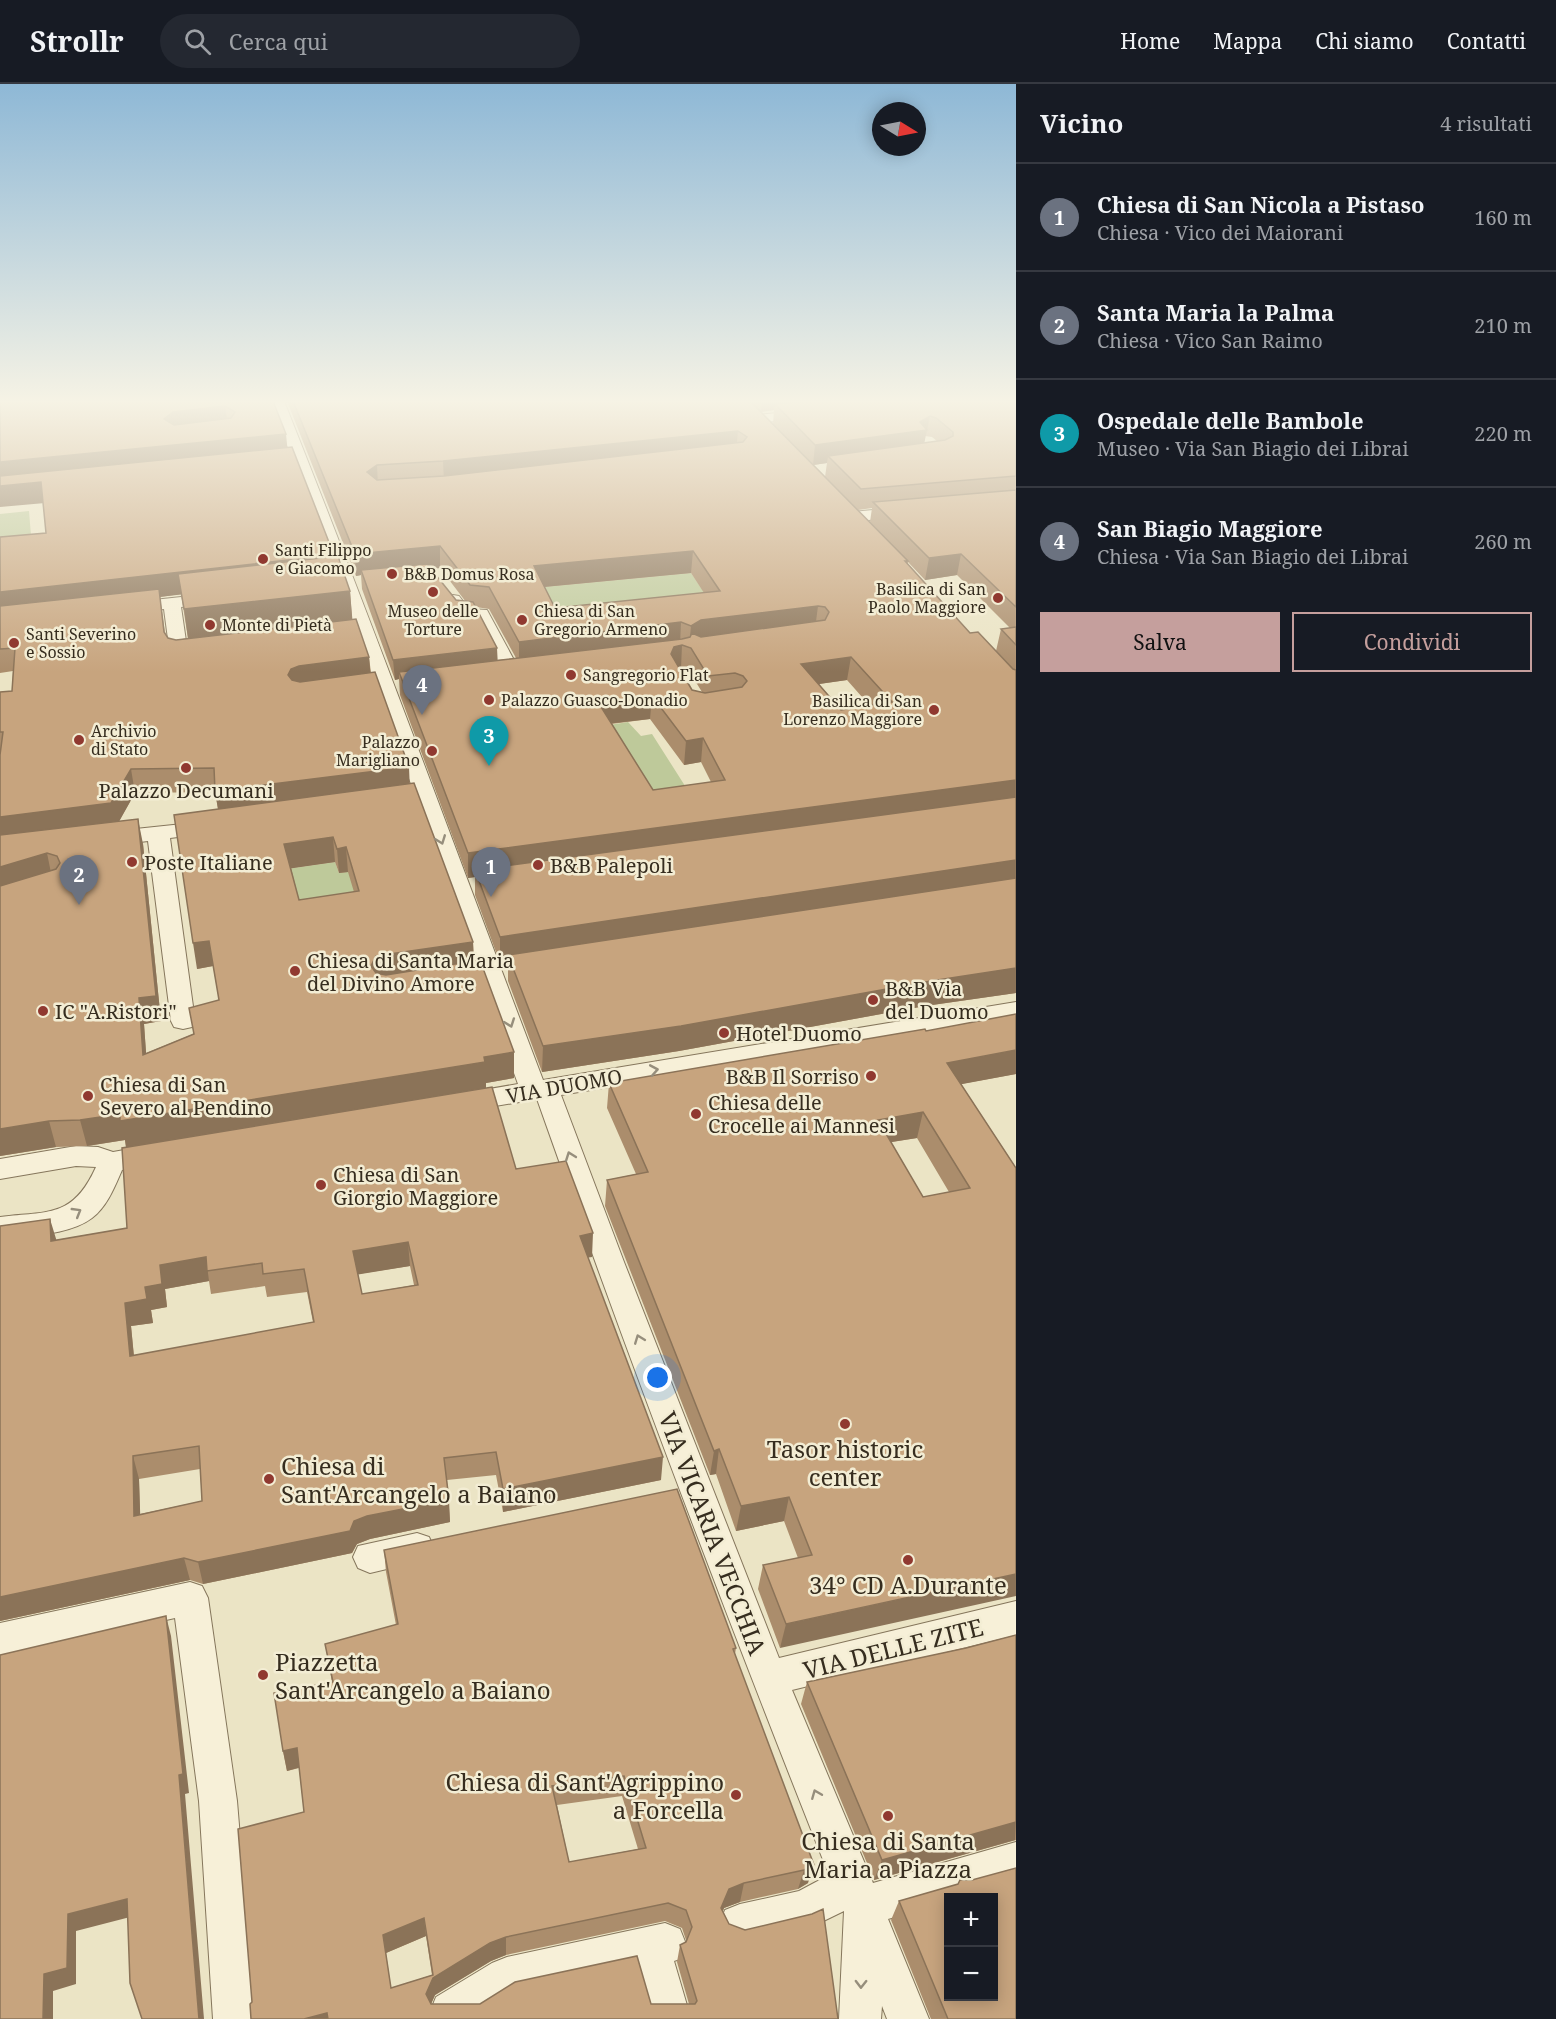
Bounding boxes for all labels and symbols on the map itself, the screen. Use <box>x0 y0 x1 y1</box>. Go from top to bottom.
north arrow <box>872 102 926 156</box>
place label: Santi Filippo e Giacomo <box>275 539 371 579</box>
marker: Santi Filippo e Giacomo <box>256 552 270 566</box>
place label: B&B Domus Rosa <box>404 563 534 585</box>
marker: B&B Domus Rosa <box>385 567 399 581</box>
place label: Basilica di San Paolo Maggiore <box>868 578 986 618</box>
marker: Museo delle Torture <box>426 585 440 599</box>
marker: Basilica di San Paolo Maggiore <box>991 591 1005 605</box>
place label: Museo delle Torture <box>387 600 479 640</box>
place label: Chiesa di San Gregorio Armeno <box>534 600 667 640</box>
marker: Chiesa di San Gregorio Armeno <box>515 613 529 627</box>
place label: Monte di Pietà <box>222 614 332 636</box>
marker: Monte di Pietà <box>203 618 217 632</box>
place label: Santi Severino e Sossio <box>26 623 136 663</box>
marker: Santi Severino e Sossio <box>7 636 21 650</box>
place label: Sangregorio Flat <box>583 664 709 686</box>
pin: 4 <box>402 666 442 715</box>
marker: Sangregorio Flat <box>564 668 578 682</box>
place label: Palazzo Guasco-Donadio <box>501 689 688 711</box>
place label: Basilica di San Lorenzo Maggiore <box>783 690 922 730</box>
marker: Palazzo Guasco-Donadio <box>482 693 496 707</box>
marker: Basilica di San Lorenzo Maggiore <box>927 703 941 717</box>
pin: 3 <box>470 716 508 766</box>
place label: Archivio di Stato <box>91 720 157 760</box>
place label: Palazzo Marigliano <box>336 731 420 771</box>
marker: Archivio di Stato <box>72 733 86 747</box>
marker: Palazzo Marigliano <box>425 744 439 758</box>
marker: Palazzo Decumani <box>179 761 193 775</box>
place label: Palazzo Decumani <box>98 777 274 804</box>
one-way arrow <box>434 834 447 845</box>
pin: 1 <box>472 848 510 897</box>
place label: Poste Italiane <box>144 849 273 876</box>
place label: B&B Palepoli <box>550 852 673 879</box>
marker: Poste Italiane <box>125 855 139 869</box>
pin: 2 <box>60 856 98 905</box>
marker: B&B Palepoli <box>531 858 545 872</box>
place label: Chiesa di Santa Maria del Divino Amore <box>307 947 514 997</box>
marker: Chiesa di Santa Maria del Divino Amore <box>288 964 302 978</box>
place label: B&B Via del Duomo <box>885 975 989 1025</box>
marker: B&B Via del Duomo <box>866 993 880 1007</box>
place label: IC "A.Ristori" <box>55 998 177 1025</box>
marker: IC "A.Ristori" <box>36 1004 50 1018</box>
one-way arrow <box>502 1017 515 1028</box>
place label: Hotel Duomo <box>736 1020 862 1047</box>
marker: Hotel Duomo <box>717 1026 731 1040</box>
street label: VIA DUOMO <box>504 1063 624 1109</box>
place label: B&B Il Sorriso <box>726 1063 859 1090</box>
one-way arrow <box>649 1065 658 1077</box>
marker: B&B Il Sorriso <box>864 1069 878 1083</box>
place label: Chiesa di San Severo al Pendino <box>100 1071 271 1121</box>
marker: Chiesa di San Severo al Pendino <box>81 1089 95 1103</box>
place label: Chiesa delle Crocelle ai Mannesi <box>708 1089 895 1139</box>
marker: Chiesa delle Crocelle ai Mannesi <box>689 1107 703 1121</box>
one-way arrow <box>565 1151 578 1162</box>
place label: Chiesa di San Giorgio Maggiore <box>333 1161 498 1211</box>
marker: Chiesa di San Giorgio Maggiore <box>314 1178 328 1192</box>
one-way arrow <box>71 1208 81 1219</box>
one-way arrow <box>633 1334 646 1345</box>
your location <box>643 1363 672 1392</box>
street label: VIA VICARIA VECCHIA <box>651 1407 775 1659</box>
marker: Tasor historic center <box>838 1417 852 1431</box>
place label: Tasor historic center <box>767 1432 923 1493</box>
place label: Chiesa di Sant'Arcangelo a Baiano <box>281 1449 557 1510</box>
marker: Chiesa di Sant'Arcangelo a Baiano <box>262 1472 276 1486</box>
marker: 34° CD A.Durante <box>901 1553 915 1567</box>
place label: 34° CD A.Durante <box>809 1568 1007 1601</box>
street label: VIA DELLE ZITE <box>800 1610 986 1686</box>
place label: Piazzetta Sant'Arcangelo a Baiano <box>275 1645 551 1706</box>
marker: Piazzetta Sant'Arcangelo a Baiano <box>256 1668 270 1682</box>
place label: Chiesa di Sant'Agrippino a Forcella <box>446 1765 724 1826</box>
marker: Chiesa di Sant'Agrippino a Forcella <box>729 1788 743 1802</box>
one-way arrow <box>811 1789 824 1800</box>
marker: Chiesa di Santa Maria a Piazza <box>881 1809 895 1823</box>
place label: Chiesa di Santa Maria a Piazza <box>801 1824 975 1885</box>
one-way arrow <box>855 1979 867 1988</box>

